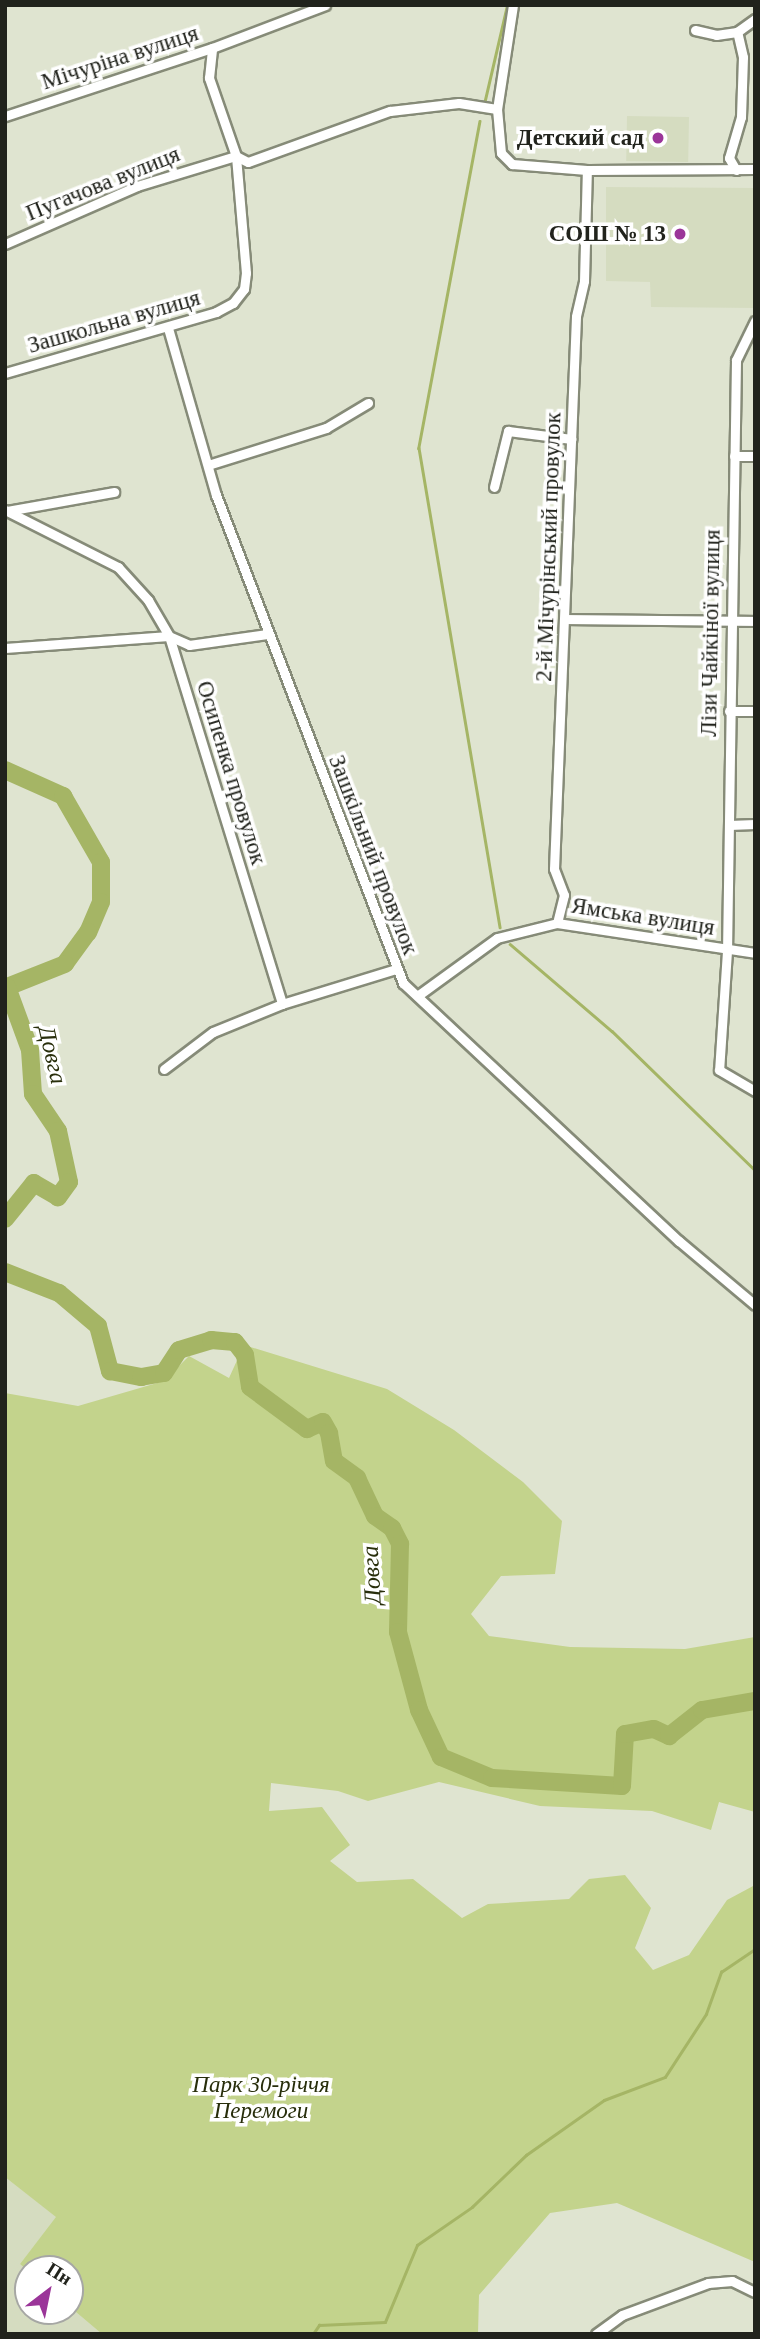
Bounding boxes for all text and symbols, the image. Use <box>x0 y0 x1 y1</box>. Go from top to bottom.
street label: Мічуріна вулиця <box>38 20 202 96</box>
place label: Детский сад <box>517 124 644 152</box>
marker: Детский сад <box>650 130 666 146</box>
street label: Пугачова вулиця <box>22 141 184 227</box>
place label: СОШ № 13 <box>549 220 666 248</box>
marker: СОШ № 13 <box>672 226 688 242</box>
street label: Зашкольна вулиця <box>25 284 203 360</box>
street label: 2-й Мічурінський провулок <box>531 412 567 682</box>
street label: Лізи Чайкіної вулиця <box>695 529 727 737</box>
street label: Осипенка провулок <box>190 678 272 868</box>
street label: Зашкільний провулок <box>322 751 424 959</box>
street label: Ямська вулиця <box>569 892 717 942</box>
water label: Довга <box>31 1023 73 1087</box>
water label: Довга <box>356 1545 388 1605</box>
park label: Парк 30-річчя Перемоги <box>192 2071 330 2125</box>
north arrow <box>14 2255 84 2325</box>
text: Пн <box>43 2258 76 2289</box>

